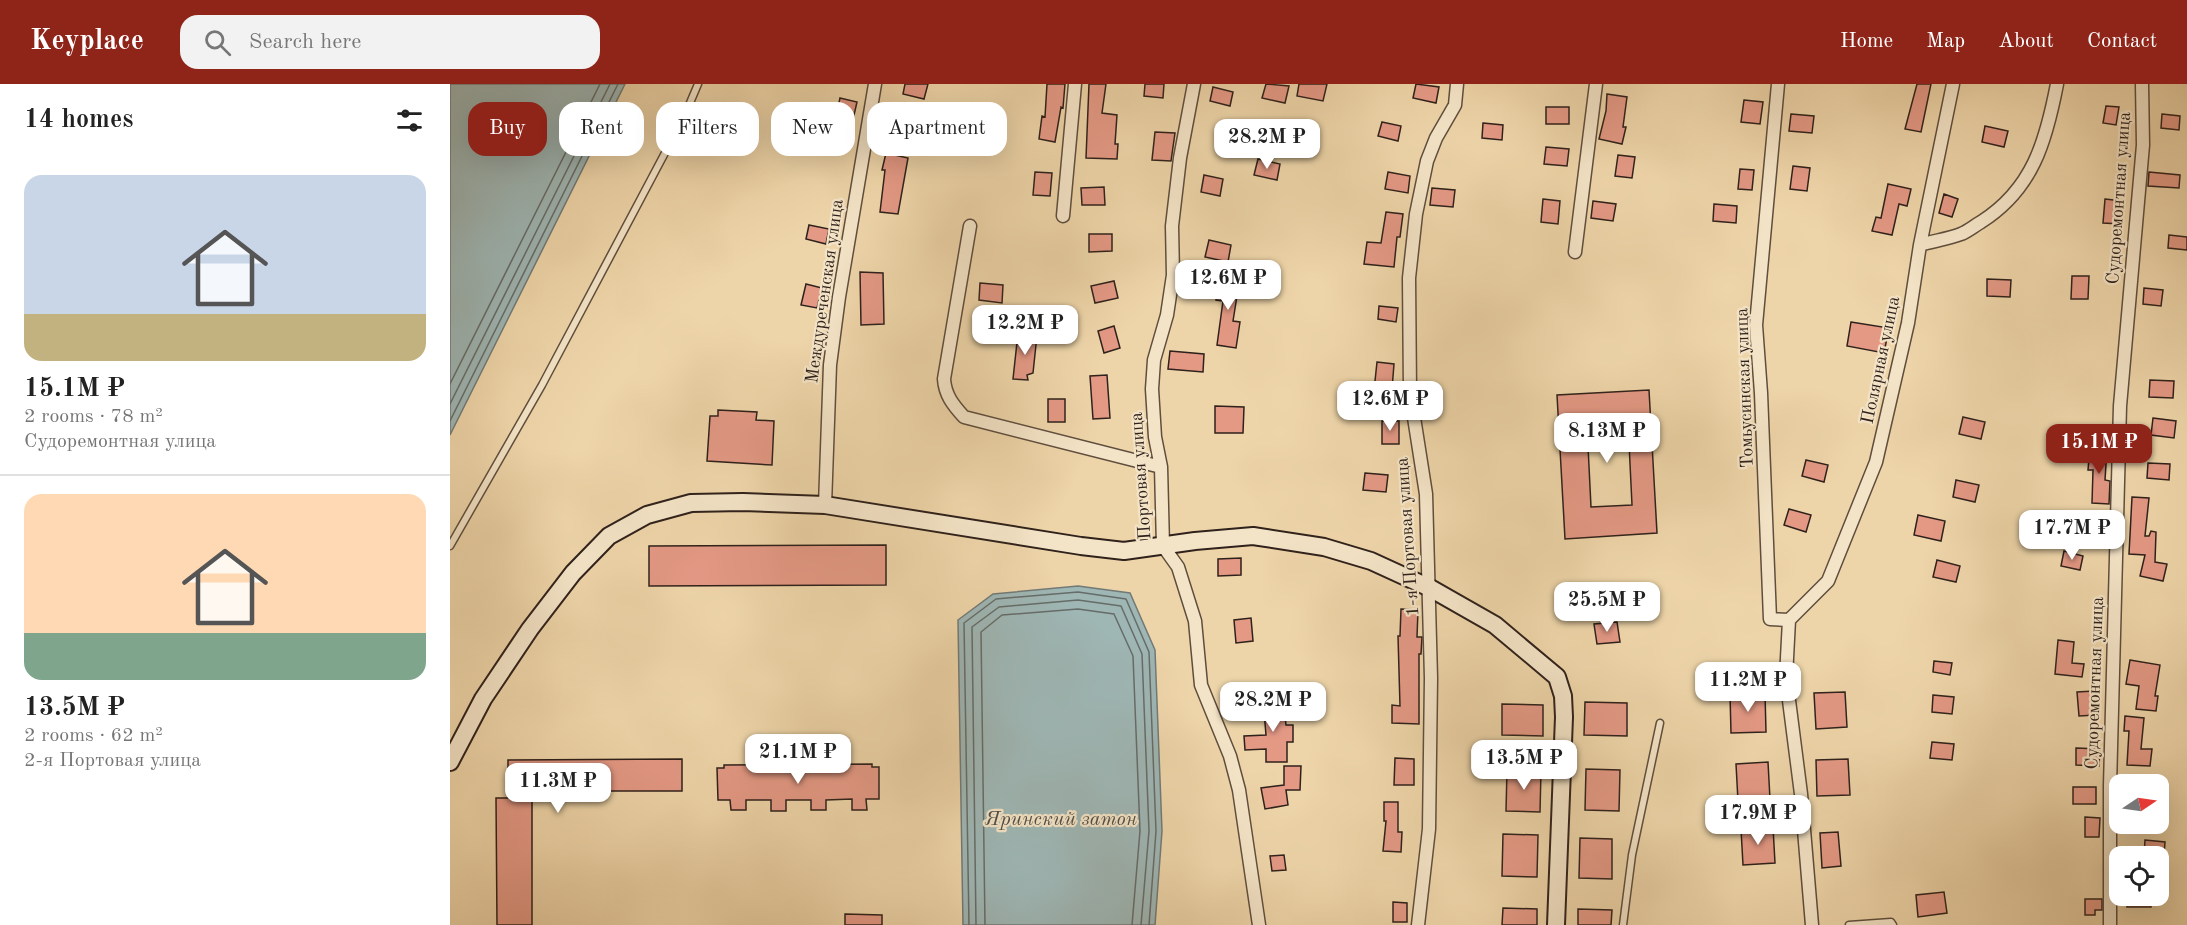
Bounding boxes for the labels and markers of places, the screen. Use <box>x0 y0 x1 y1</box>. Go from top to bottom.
pin: 28.2M ₽ <box>1212 119 1322 170</box>
pin: 12.6M ₽ <box>1173 260 1283 311</box>
pin: 12.2M ₽ <box>970 305 1080 356</box>
pin: 12.6M ₽ <box>1335 381 1445 432</box>
pin: 8.13M ₽ <box>1552 413 1662 464</box>
pin: 15.1M ₽ <box>2044 424 2154 475</box>
pin: 17.7M ₽ <box>2017 510 2127 561</box>
pin: 25.5M ₽ <box>1552 582 1662 633</box>
pin: 11.2M ₽ <box>1693 662 1803 713</box>
pin: 28.2M ₽ <box>1218 682 1328 733</box>
pin: 21.1M ₽ <box>743 734 853 785</box>
pin: 13.5M ₽ <box>1469 740 1579 791</box>
pin: 11.3M ₽ <box>503 763 613 814</box>
pin: 17.9M ₽ <box>1703 795 1813 846</box>

